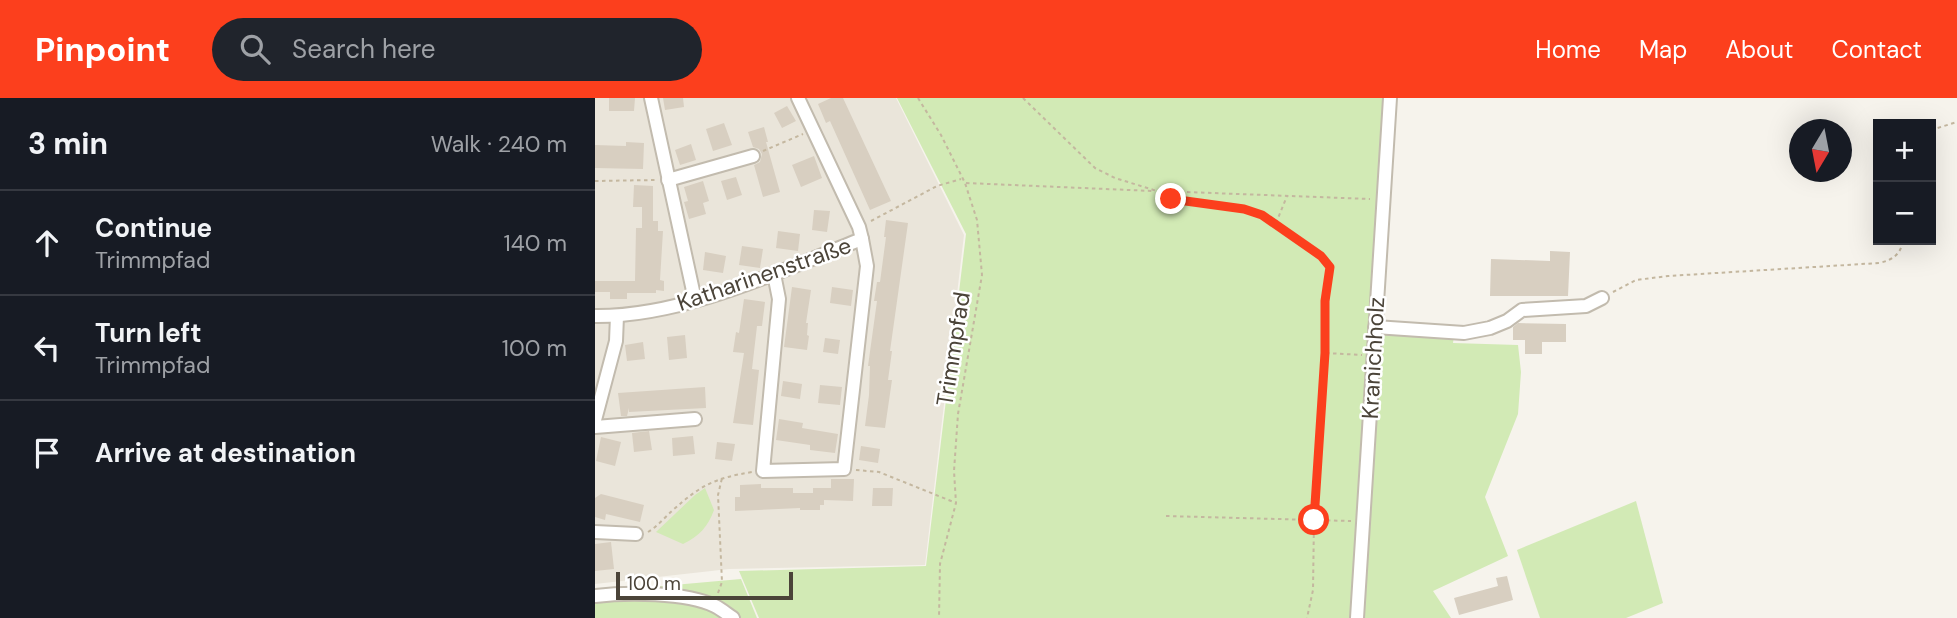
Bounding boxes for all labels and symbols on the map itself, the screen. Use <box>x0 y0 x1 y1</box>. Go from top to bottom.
north arrow <box>1789 119 1852 182</box>
route end <box>1155 183 1186 214</box>
street label: Katharinenstraße <box>673 230 855 318</box>
street label: Trimmpfad <box>929 290 977 408</box>
street label: Kranichholz <box>1355 296 1391 420</box>
route start <box>1298 504 1329 535</box>
scale bar <box>616 569 793 601</box>

